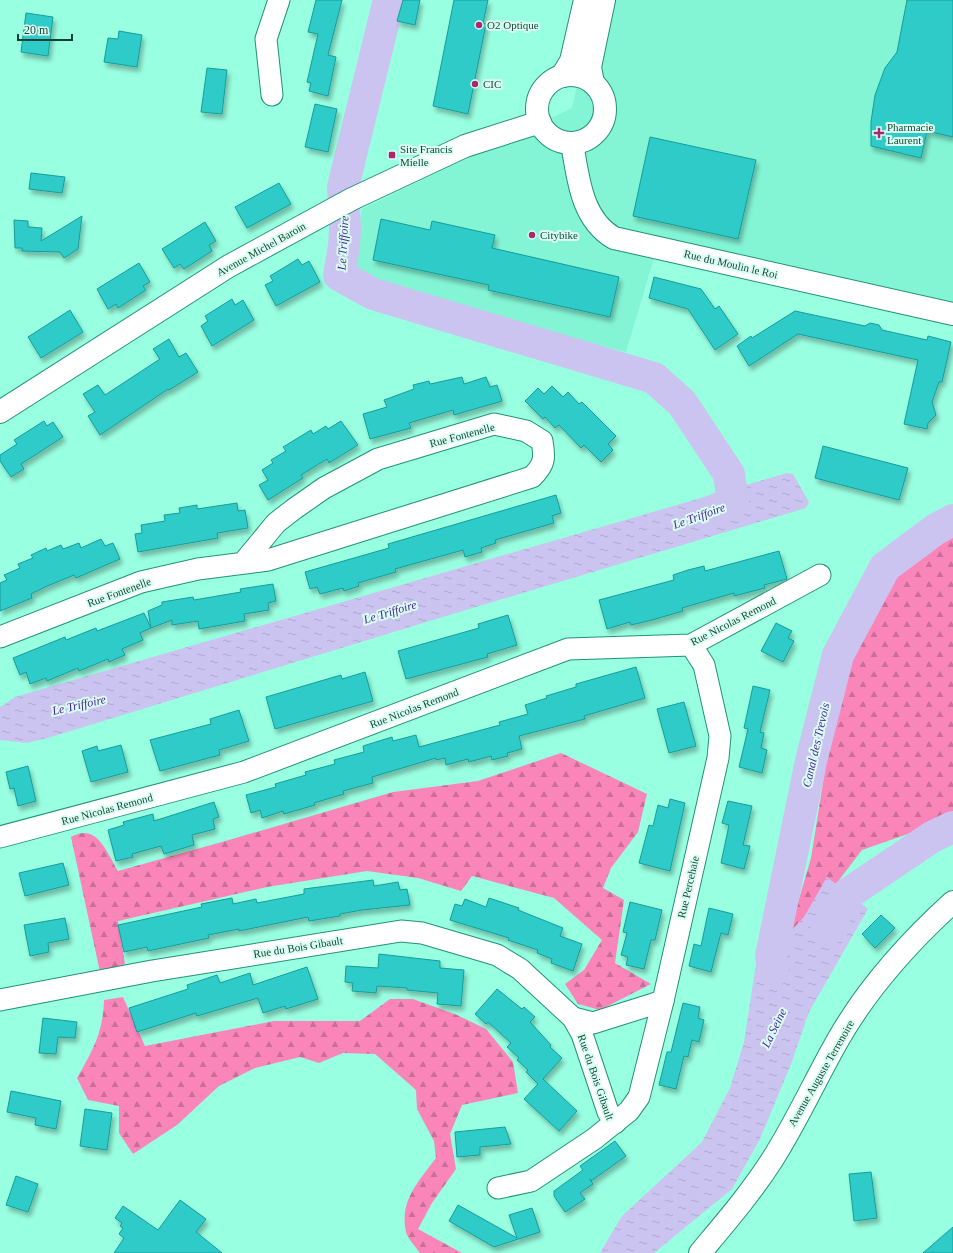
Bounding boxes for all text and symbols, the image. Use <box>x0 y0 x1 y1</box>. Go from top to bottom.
scale bar <box>18 16 72 42</box>
place label: O2 Optique <box>487 19 539 31</box>
marker: O2 Optique <box>474 20 484 30</box>
text: 20 m <box>24 23 49 37</box>
place label: CIC <box>483 78 501 90</box>
marker: CIC <box>470 79 480 89</box>
place label: Pharmacie Laurent <box>887 121 934 146</box>
marker: Pharmacie Laurent <box>874 128 884 138</box>
place label: Site Francis Mielle <box>400 143 452 168</box>
marker: Site Francis Mielle <box>387 150 397 160</box>
water label: Le Triffoire <box>335 215 351 272</box>
street label: Avenue Michel Baroin <box>214 219 308 278</box>
place label: Citybike <box>540 229 578 241</box>
marker: Citybike <box>527 230 537 240</box>
street label: Rue du Moulin le Roi <box>683 247 779 281</box>
street label: Rue Fontenelle <box>428 421 496 449</box>
water label: Le Triffoire <box>670 500 728 532</box>
street label: Rue Fontenelle <box>86 575 153 609</box>
street label: Rue Nicolas Remond <box>688 594 778 648</box>
water label: Le Triffoire <box>361 597 419 627</box>
street label: Rue Nicolas Remond <box>368 685 461 730</box>
water label: Le Triffoire <box>50 692 108 718</box>
water label: Canal des Trevois <box>799 701 833 789</box>
street label: Rue Nicolas Remond <box>60 791 154 827</box>
street label: Rue Percehaie <box>675 855 701 919</box>
street label: Rue du Bois Gibault <box>253 934 343 960</box>
water label: La Seine <box>758 1006 790 1051</box>
street label: Avenue Auguste Terrenoire <box>786 1018 856 1128</box>
street label: Rue du Bois Gibault <box>576 1032 616 1122</box>

